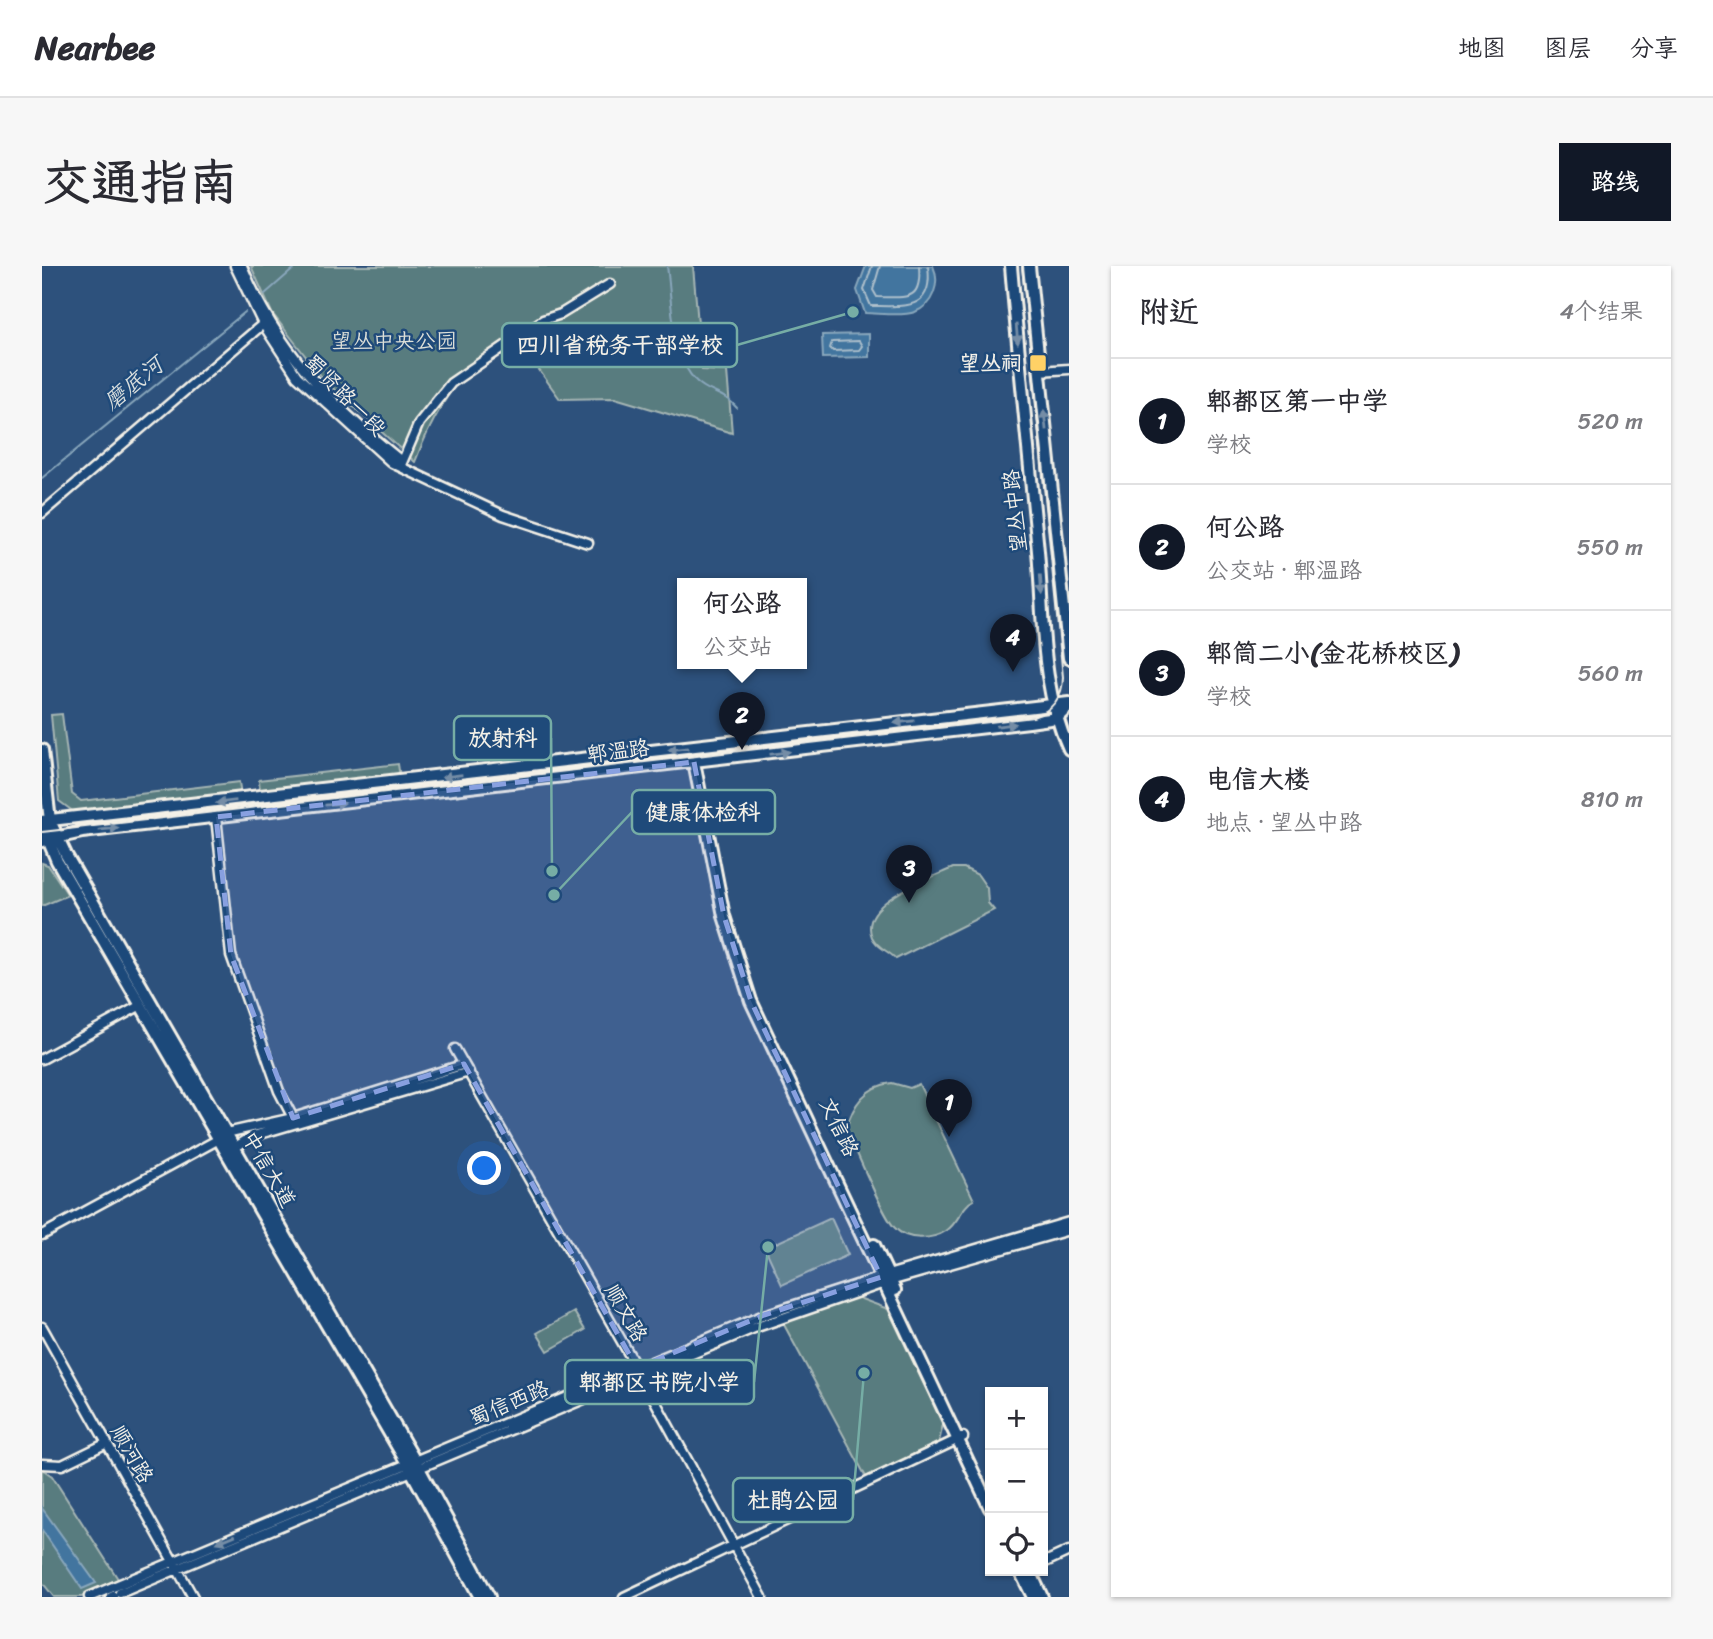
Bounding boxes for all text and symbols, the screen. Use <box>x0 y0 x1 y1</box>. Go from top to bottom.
text: Nearbee <box>35 19 155 77</box>
text: 地图 <box>1458 27 1506 69</box>
text: 图层 <box>1544 27 1592 69</box>
text: 分享 <box>1630 27 1678 69</box>
text: 交通指南 <box>42 139 238 226</box>
button: 路线 <box>1559 143 1671 221</box>
text: 附近 <box>1139 285 1199 339</box>
text: 4个结果 <box>1560 291 1643 332</box>
park label: 望丛中央公园 <box>331 322 457 360</box>
callout: 四川省税务干部学校 <box>502 323 737 367</box>
one-way arrow <box>1012 323 1023 345</box>
text: 四川省税务干部学校 <box>517 325 724 366</box>
water label: 磨底河 <box>94 343 176 421</box>
street label: 蜀贤路一段 <box>294 344 396 446</box>
place label: 望丛祠 <box>959 344 1022 382</box>
marker: 望丛祠 <box>1028 353 1048 373</box>
text: 郫都区第一中学 <box>1206 378 1388 424</box>
text: 1 <box>1157 401 1167 442</box>
text: 520 m <box>1577 401 1643 442</box>
one-way arrow <box>1039 408 1050 430</box>
text: 学校 <box>1206 424 1252 465</box>
street label: 望丛中路 <box>992 467 1038 555</box>
text: 何公路 <box>1206 504 1284 550</box>
text: 2 <box>1155 527 1169 568</box>
text: 550 m <box>1577 527 1643 568</box>
text: 公交站 · 郫温路 <box>1206 550 1362 591</box>
one-way arrow <box>1036 574 1047 596</box>
popup <box>677 578 807 669</box>
text: 何公路 <box>703 580 781 626</box>
pin: 4 <box>990 614 1036 672</box>
text: 公交站 <box>703 626 772 667</box>
text: 郫筒二小(金花桥校区) <box>1206 630 1458 676</box>
text: 3 <box>1156 653 1168 694</box>
text: 560 m <box>1578 653 1643 694</box>
text: 学校 <box>1206 676 1252 717</box>
pin: 2 <box>719 692 765 750</box>
callout: 放射科 <box>454 716 551 760</box>
one-way arrow <box>893 717 915 728</box>
text: 放射科 <box>469 718 538 759</box>
one-way arrow <box>995 720 1017 731</box>
street label: 郫温路 <box>584 728 652 774</box>
one-way arrow <box>667 744 689 755</box>
one-way arrow <box>770 747 792 758</box>
text: 电信大楼 <box>1206 756 1310 802</box>
one-way arrow <box>441 770 463 781</box>
text: 4 <box>1155 779 1169 820</box>
text: 810 m <box>1581 779 1643 820</box>
callout: 健康体检科 <box>632 790 775 834</box>
text: 健康体检科 <box>646 792 761 833</box>
one-way arrow <box>215 796 237 807</box>
one-way arrow <box>324 798 346 809</box>
text: 地点 · 望丛中路 <box>1206 802 1362 843</box>
one-way arrow <box>98 824 120 835</box>
pin: 3 <box>886 845 932 903</box>
pin: 1 <box>926 1079 972 1137</box>
street label: 文信路 <box>808 1090 870 1164</box>
street label: 中信大道 <box>232 1123 306 1215</box>
your location <box>467 1151 501 1185</box>
street label: 顺文路 <box>594 1276 658 1350</box>
callout: 郫都区书院小学 <box>565 1360 754 1404</box>
text: 郫都区书院小学 <box>579 1362 740 1403</box>
street label: 蜀信西路 <box>463 1369 555 1437</box>
map controls <box>985 1387 1048 1576</box>
button: + <box>985 1387 1048 1450</box>
street label: 顺河路 <box>100 1417 164 1491</box>
button: − <box>985 1450 1048 1513</box>
callout: 杜鹃公园 <box>733 1478 853 1522</box>
text: 杜鹃公园 <box>747 1480 839 1521</box>
button: locate <box>985 1513 1048 1576</box>
one-way arrow <box>216 1533 237 1544</box>

